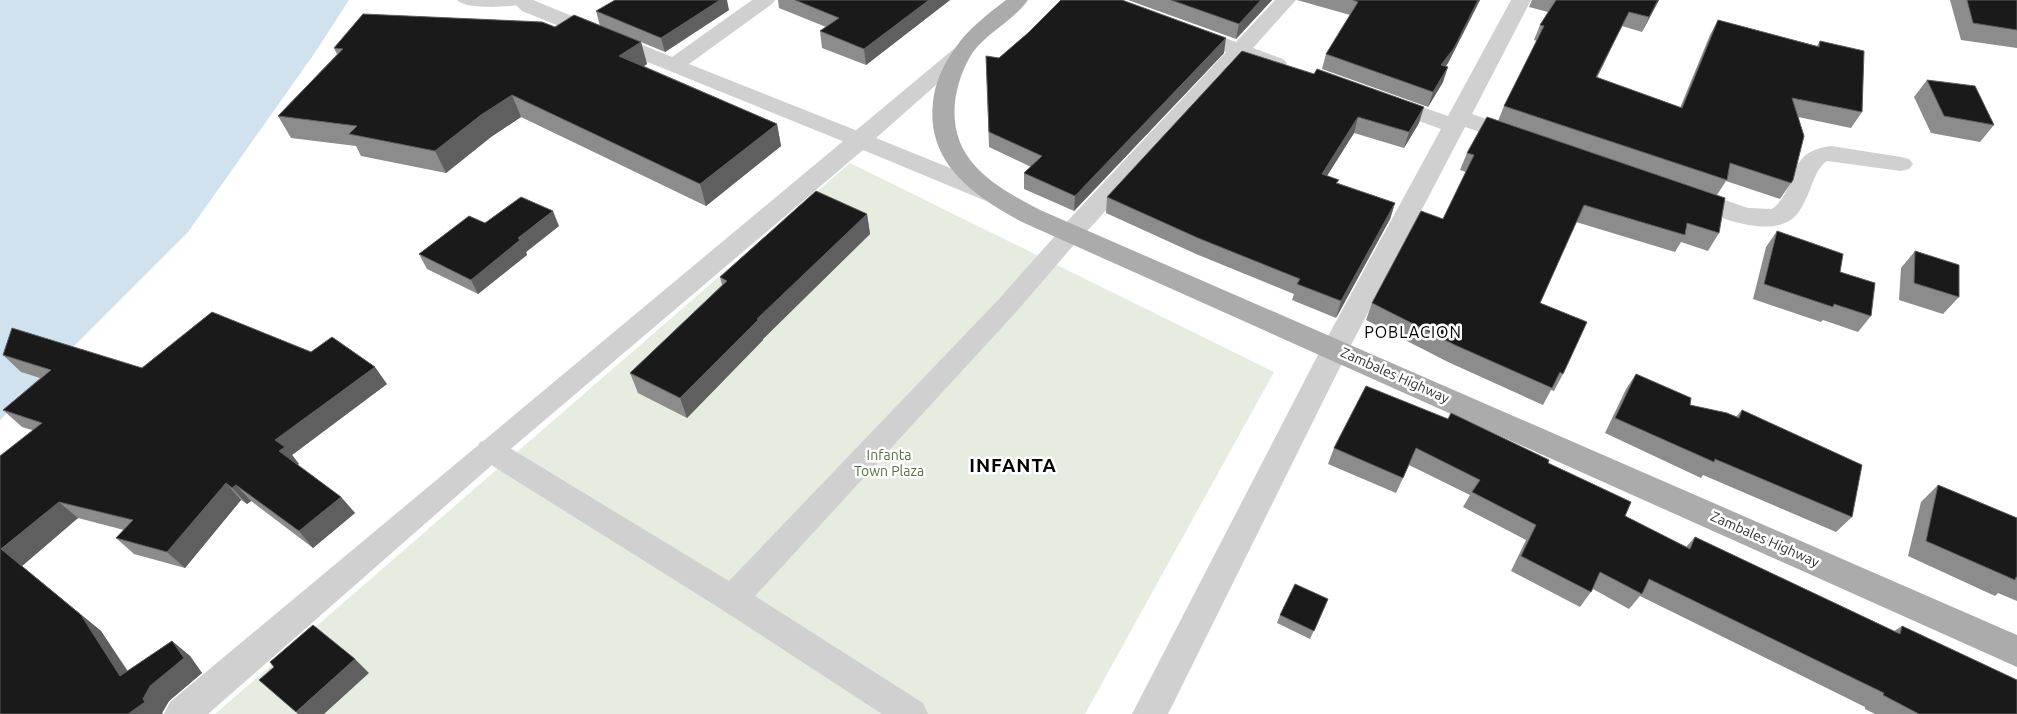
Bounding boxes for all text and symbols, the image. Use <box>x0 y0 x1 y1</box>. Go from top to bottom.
district label: POBLACION <box>1364 323 1462 341</box>
street label: Zambales Highway <box>1338 344 1452 406</box>
park label: Infanta Town Plaza <box>854 447 924 479</box>
district label: INFANTA <box>969 454 1057 476</box>
street label: Zambales Highway <box>1708 508 1822 570</box>

